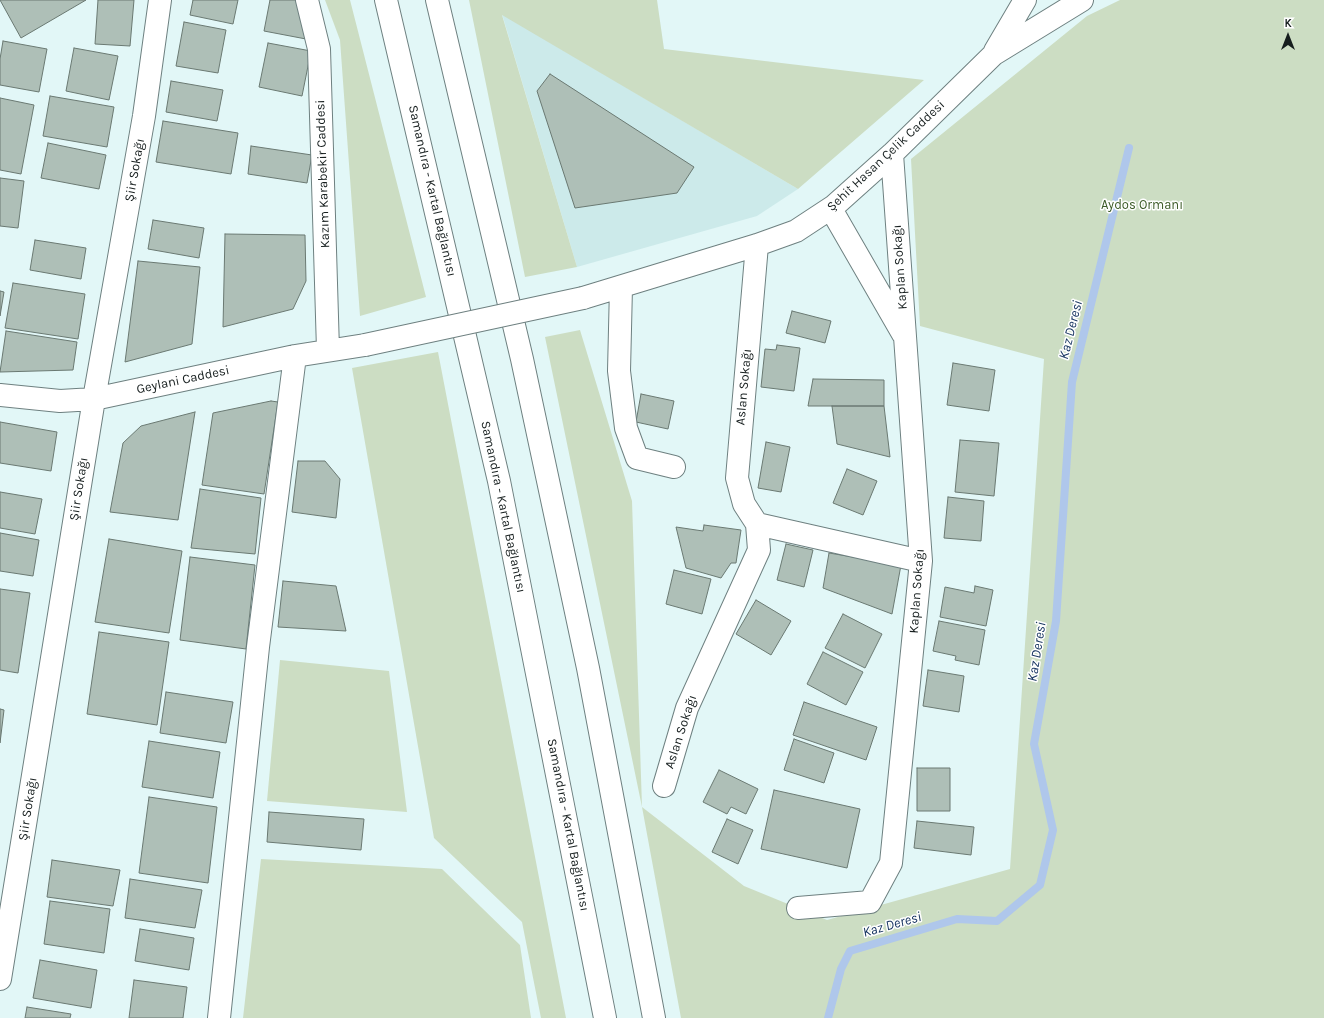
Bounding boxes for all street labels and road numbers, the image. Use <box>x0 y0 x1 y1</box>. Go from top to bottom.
street label: Şehit Hasan Çelik Caddesi <box>824 97 948 215</box>
street label: Kazım Karabekir Caddesi <box>313 100 333 248</box>
street label: Samandıra - Kartal Bağlantısı <box>405 104 459 278</box>
street label: Şiir Sokağı <box>122 137 148 203</box>
street label: Kaplan Sokağı <box>889 224 911 310</box>
street label: Aslan Sokağı <box>733 348 755 426</box>
street label: Geylani Caddesi <box>135 363 231 397</box>
street label: Samandıra - Kartal Bağlantısı <box>477 420 529 594</box>
street label: Şiir Sokağı <box>66 456 92 522</box>
street label: Kaplan Sokağı <box>906 548 928 634</box>
street label: Aslan Sokağı <box>662 693 700 771</box>
street label: Samandıra - Kartal Bağlantısı <box>544 737 592 913</box>
street label: Şiir Sokağı <box>15 776 41 842</box>

